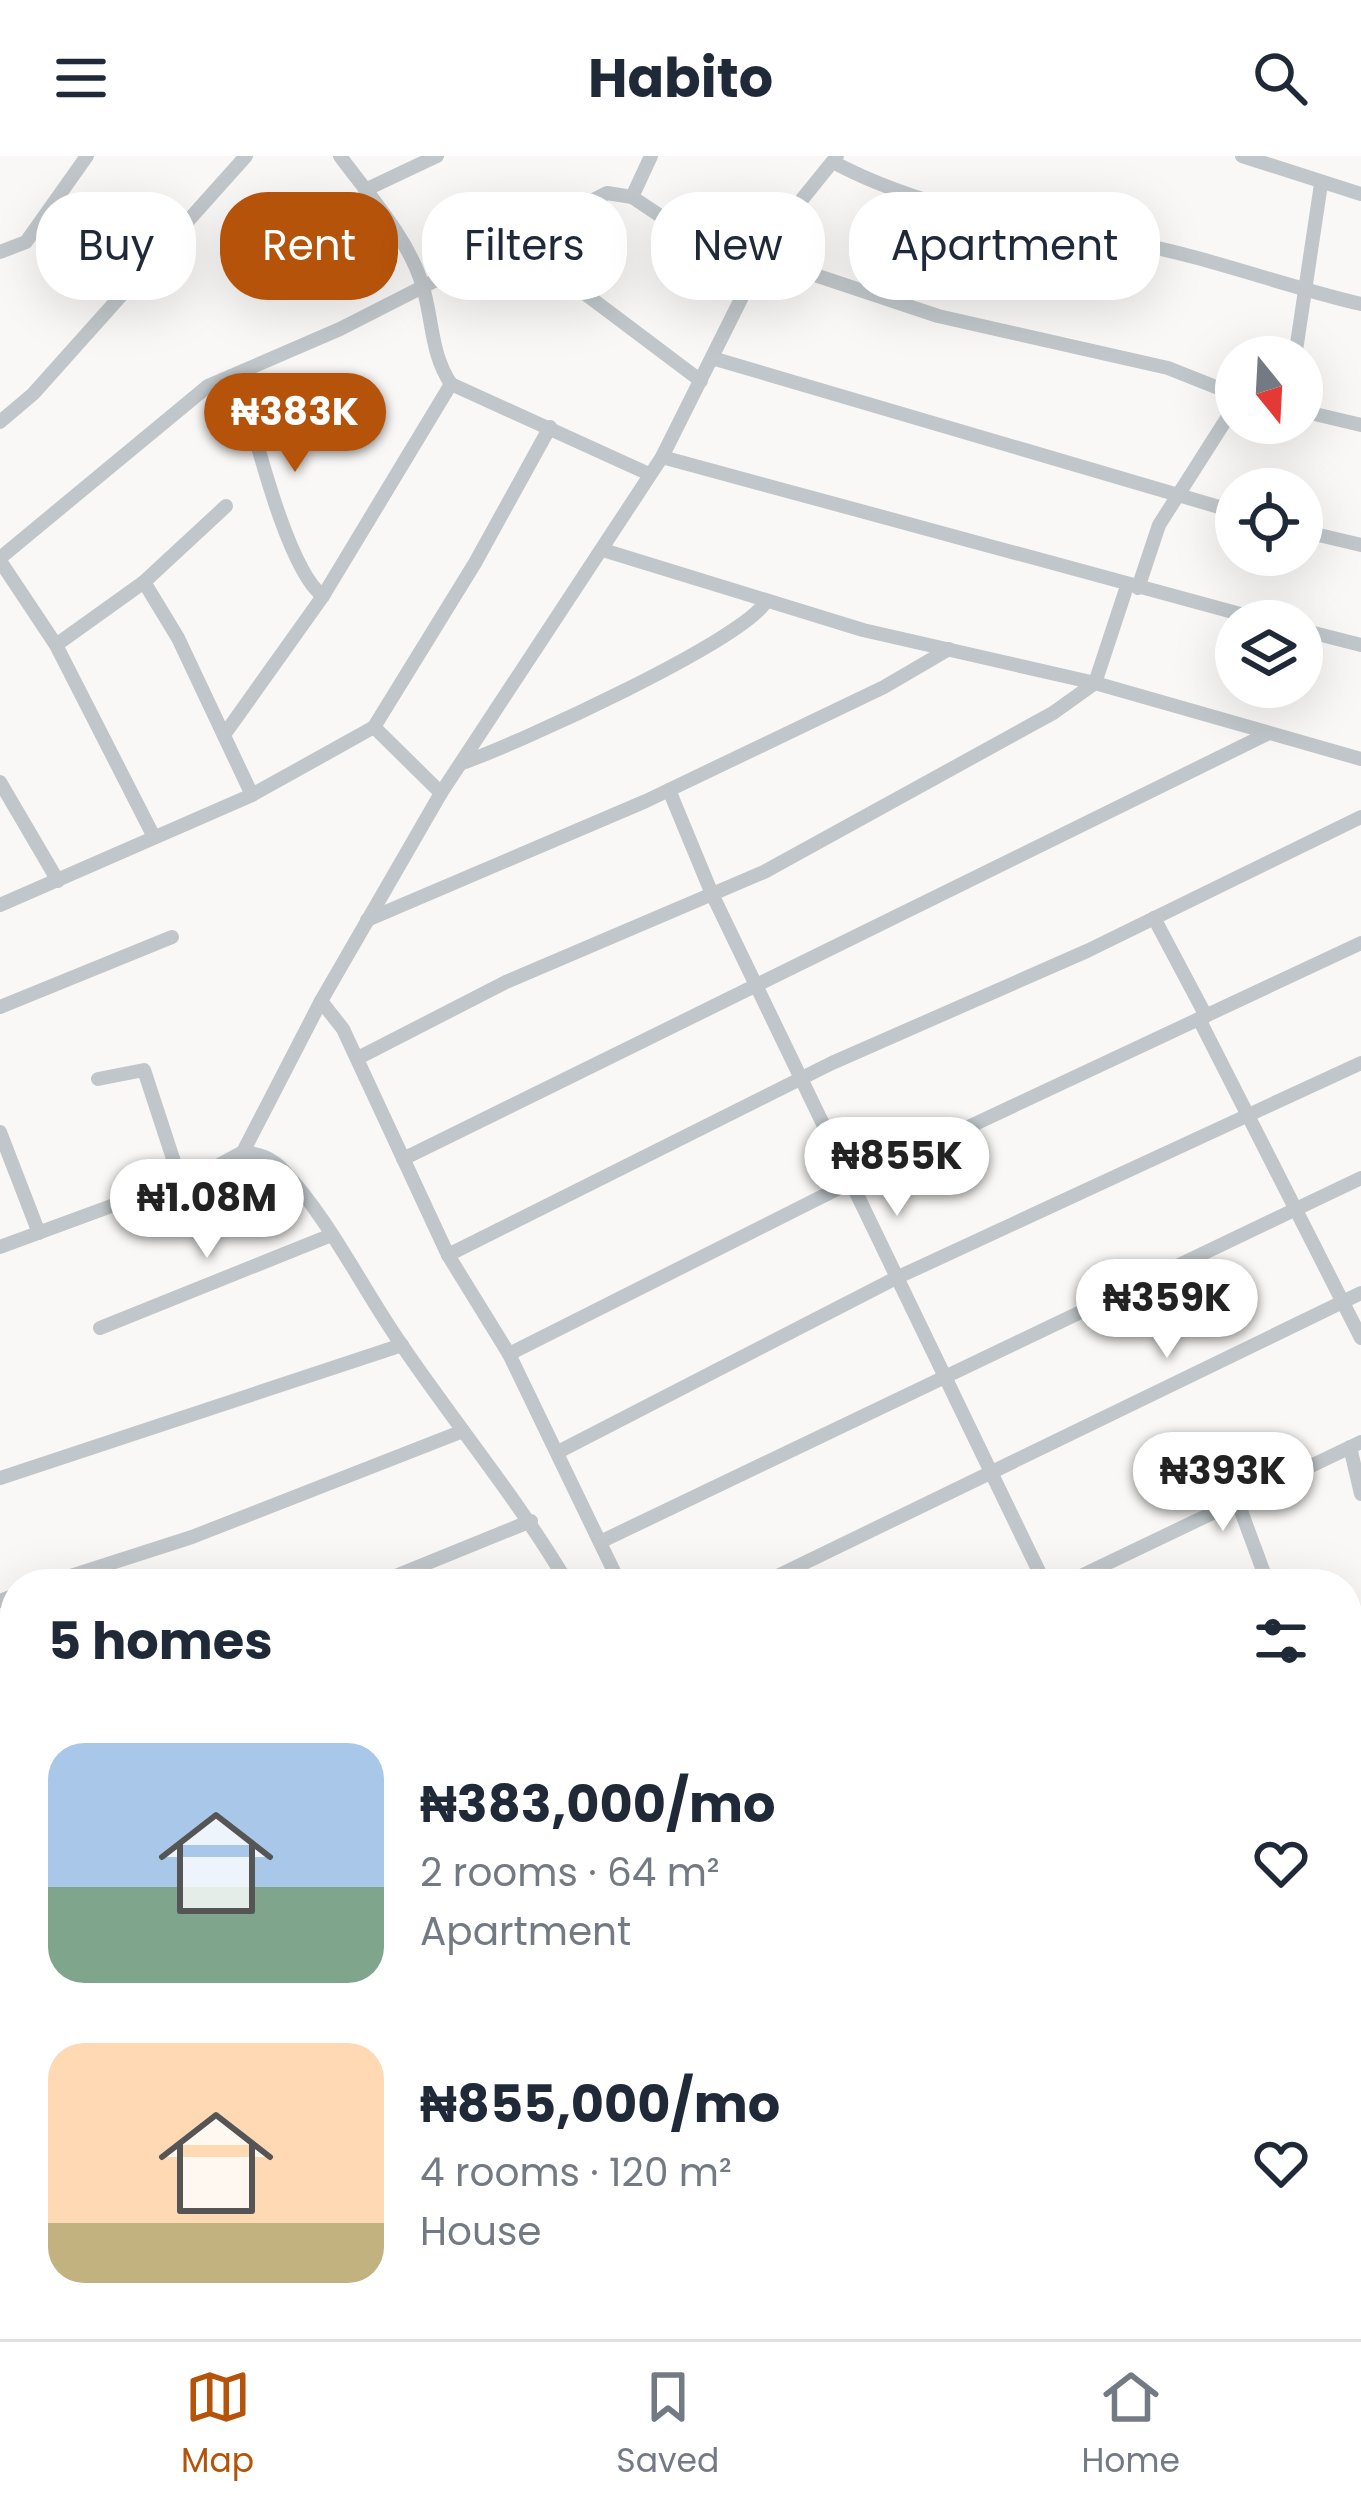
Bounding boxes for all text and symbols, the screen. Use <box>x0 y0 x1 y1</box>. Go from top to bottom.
text: Habito <box>588 40 773 116</box>
icon: menu <box>48 45 114 111</box>
icon: search <box>1247 45 1313 111</box>
chip: Buy <box>36 192 196 300</box>
chip: Rent <box>220 192 398 300</box>
chip: Filters <box>422 192 627 300</box>
chip: New <box>651 192 825 300</box>
chip: Apartment <box>849 192 1160 300</box>
north arrow <box>1215 336 1323 444</box>
map controls <box>1215 336 1323 708</box>
pin: ₦383K <box>211 373 379 475</box>
text: ₦383K <box>231 384 359 439</box>
button: locate <box>1215 468 1323 576</box>
button: layers <box>1215 600 1323 708</box>
pin: ₦855K <box>813 1117 981 1219</box>
text: ₦855K <box>831 1128 963 1183</box>
pin: ₦1.08M <box>109 1159 305 1261</box>
text: ₦1.08M <box>137 1170 277 1225</box>
pin: ₦359K <box>1083 1259 1251 1361</box>
text: ₦359K <box>1103 1270 1231 1325</box>
pin: ₦393K <box>1139 1432 1307 1534</box>
text: ₦393K <box>1160 1443 1286 1498</box>
text: 5 homes <box>48 1605 273 1677</box>
icon: filters <box>1248 1608 1314 1674</box>
text: ₦383,000/mo <box>420 1768 776 1840</box>
icon: home <box>144 1791 288 1935</box>
icon: heart <box>1248 1830 1314 1896</box>
text: 2 rooms · 64 m² <box>420 1845 720 1900</box>
text: Apartment <box>420 1904 631 1959</box>
text: ₦855,000/mo <box>420 2068 780 2140</box>
icon: home <box>144 2091 288 2235</box>
icon: heart <box>1248 2130 1314 2196</box>
text: 4 rooms · 120 m² <box>420 2145 732 2200</box>
text: House <box>420 2204 541 2259</box>
tab: Map <box>181 2364 254 2486</box>
tab: Saved <box>616 2364 719 2486</box>
tab: Home <box>1081 2364 1180 2486</box>

